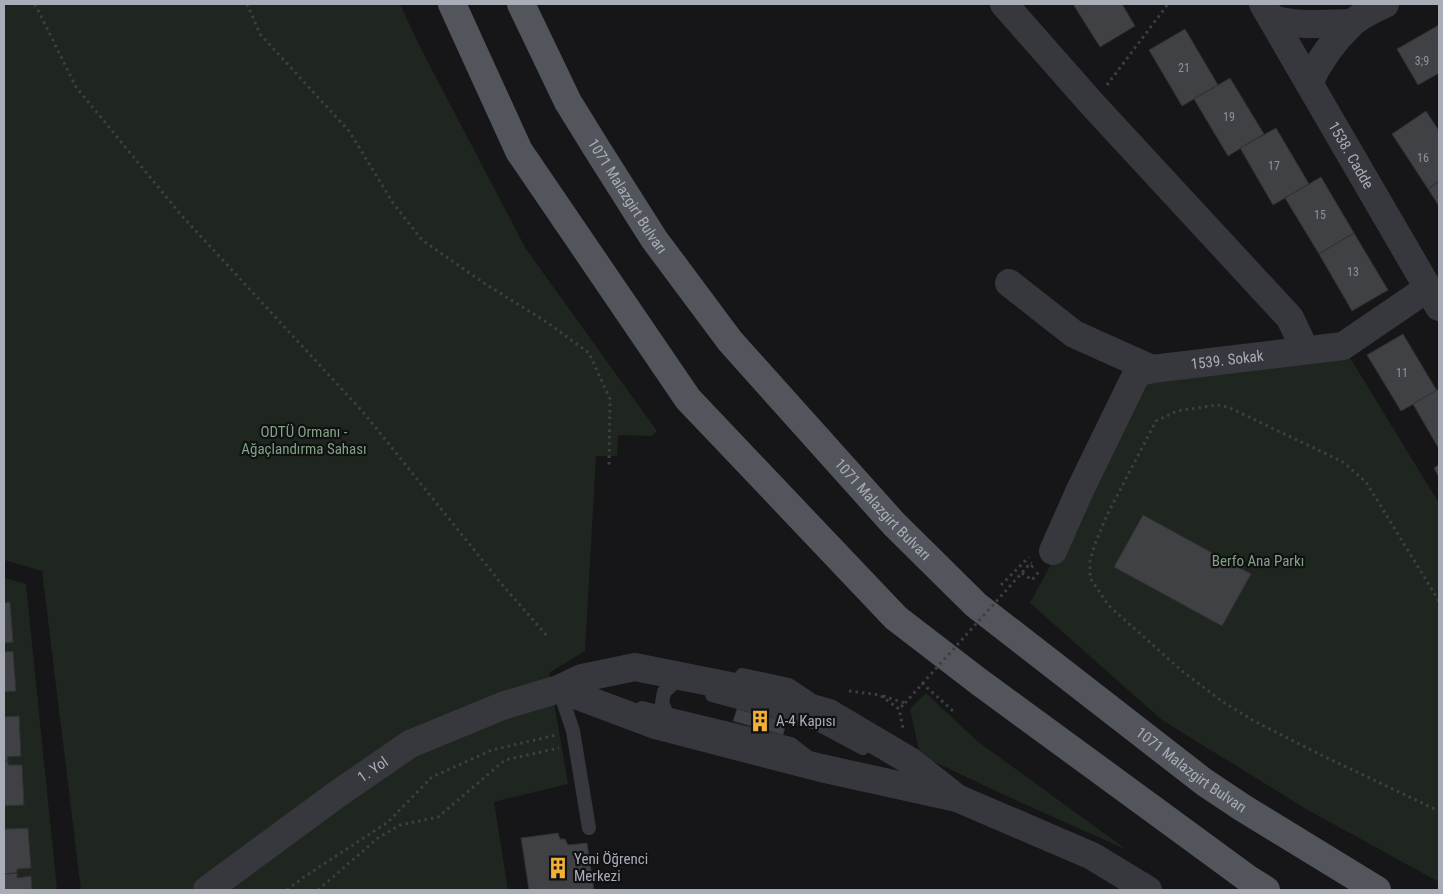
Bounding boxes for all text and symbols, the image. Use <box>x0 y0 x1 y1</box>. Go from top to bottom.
house number: 3;9 <box>1415 54 1429 68</box>
house number: 21 <box>1178 61 1190 75</box>
house number: 19 <box>1223 110 1235 124</box>
street label: 1538. Cadde <box>1324 119 1377 192</box>
street label: 1071 Malazgirt Bulvarı <box>584 135 671 257</box>
house number: 16 <box>1417 151 1429 165</box>
house number: 17 <box>1268 159 1280 173</box>
house number: 15 <box>1314 208 1326 222</box>
house number: 13 <box>1347 265 1359 279</box>
street label: 1539. Sokak <box>1190 347 1265 373</box>
house number: 11 <box>1396 366 1408 380</box>
park label: ODTÜ Ormanı - Ağaçlandırma Sahası <box>241 423 367 458</box>
street label: 1071 Malazgirt Bulvarı <box>831 455 935 564</box>
park label: Berfo Ana Parkı <box>1212 552 1304 570</box>
building icon: A-4 Kapısı <box>747 708 773 734</box>
place label: A-4 Kapısı <box>776 712 836 730</box>
street label: 1071 Malazgirt Bulvarı <box>1132 724 1250 817</box>
street label: 1. Yol <box>354 753 392 786</box>
place label: Yeni Öğrenci Merkezi <box>574 850 648 885</box>
building icon: Yeni Öğrenci Merkezi <box>545 855 571 881</box>

